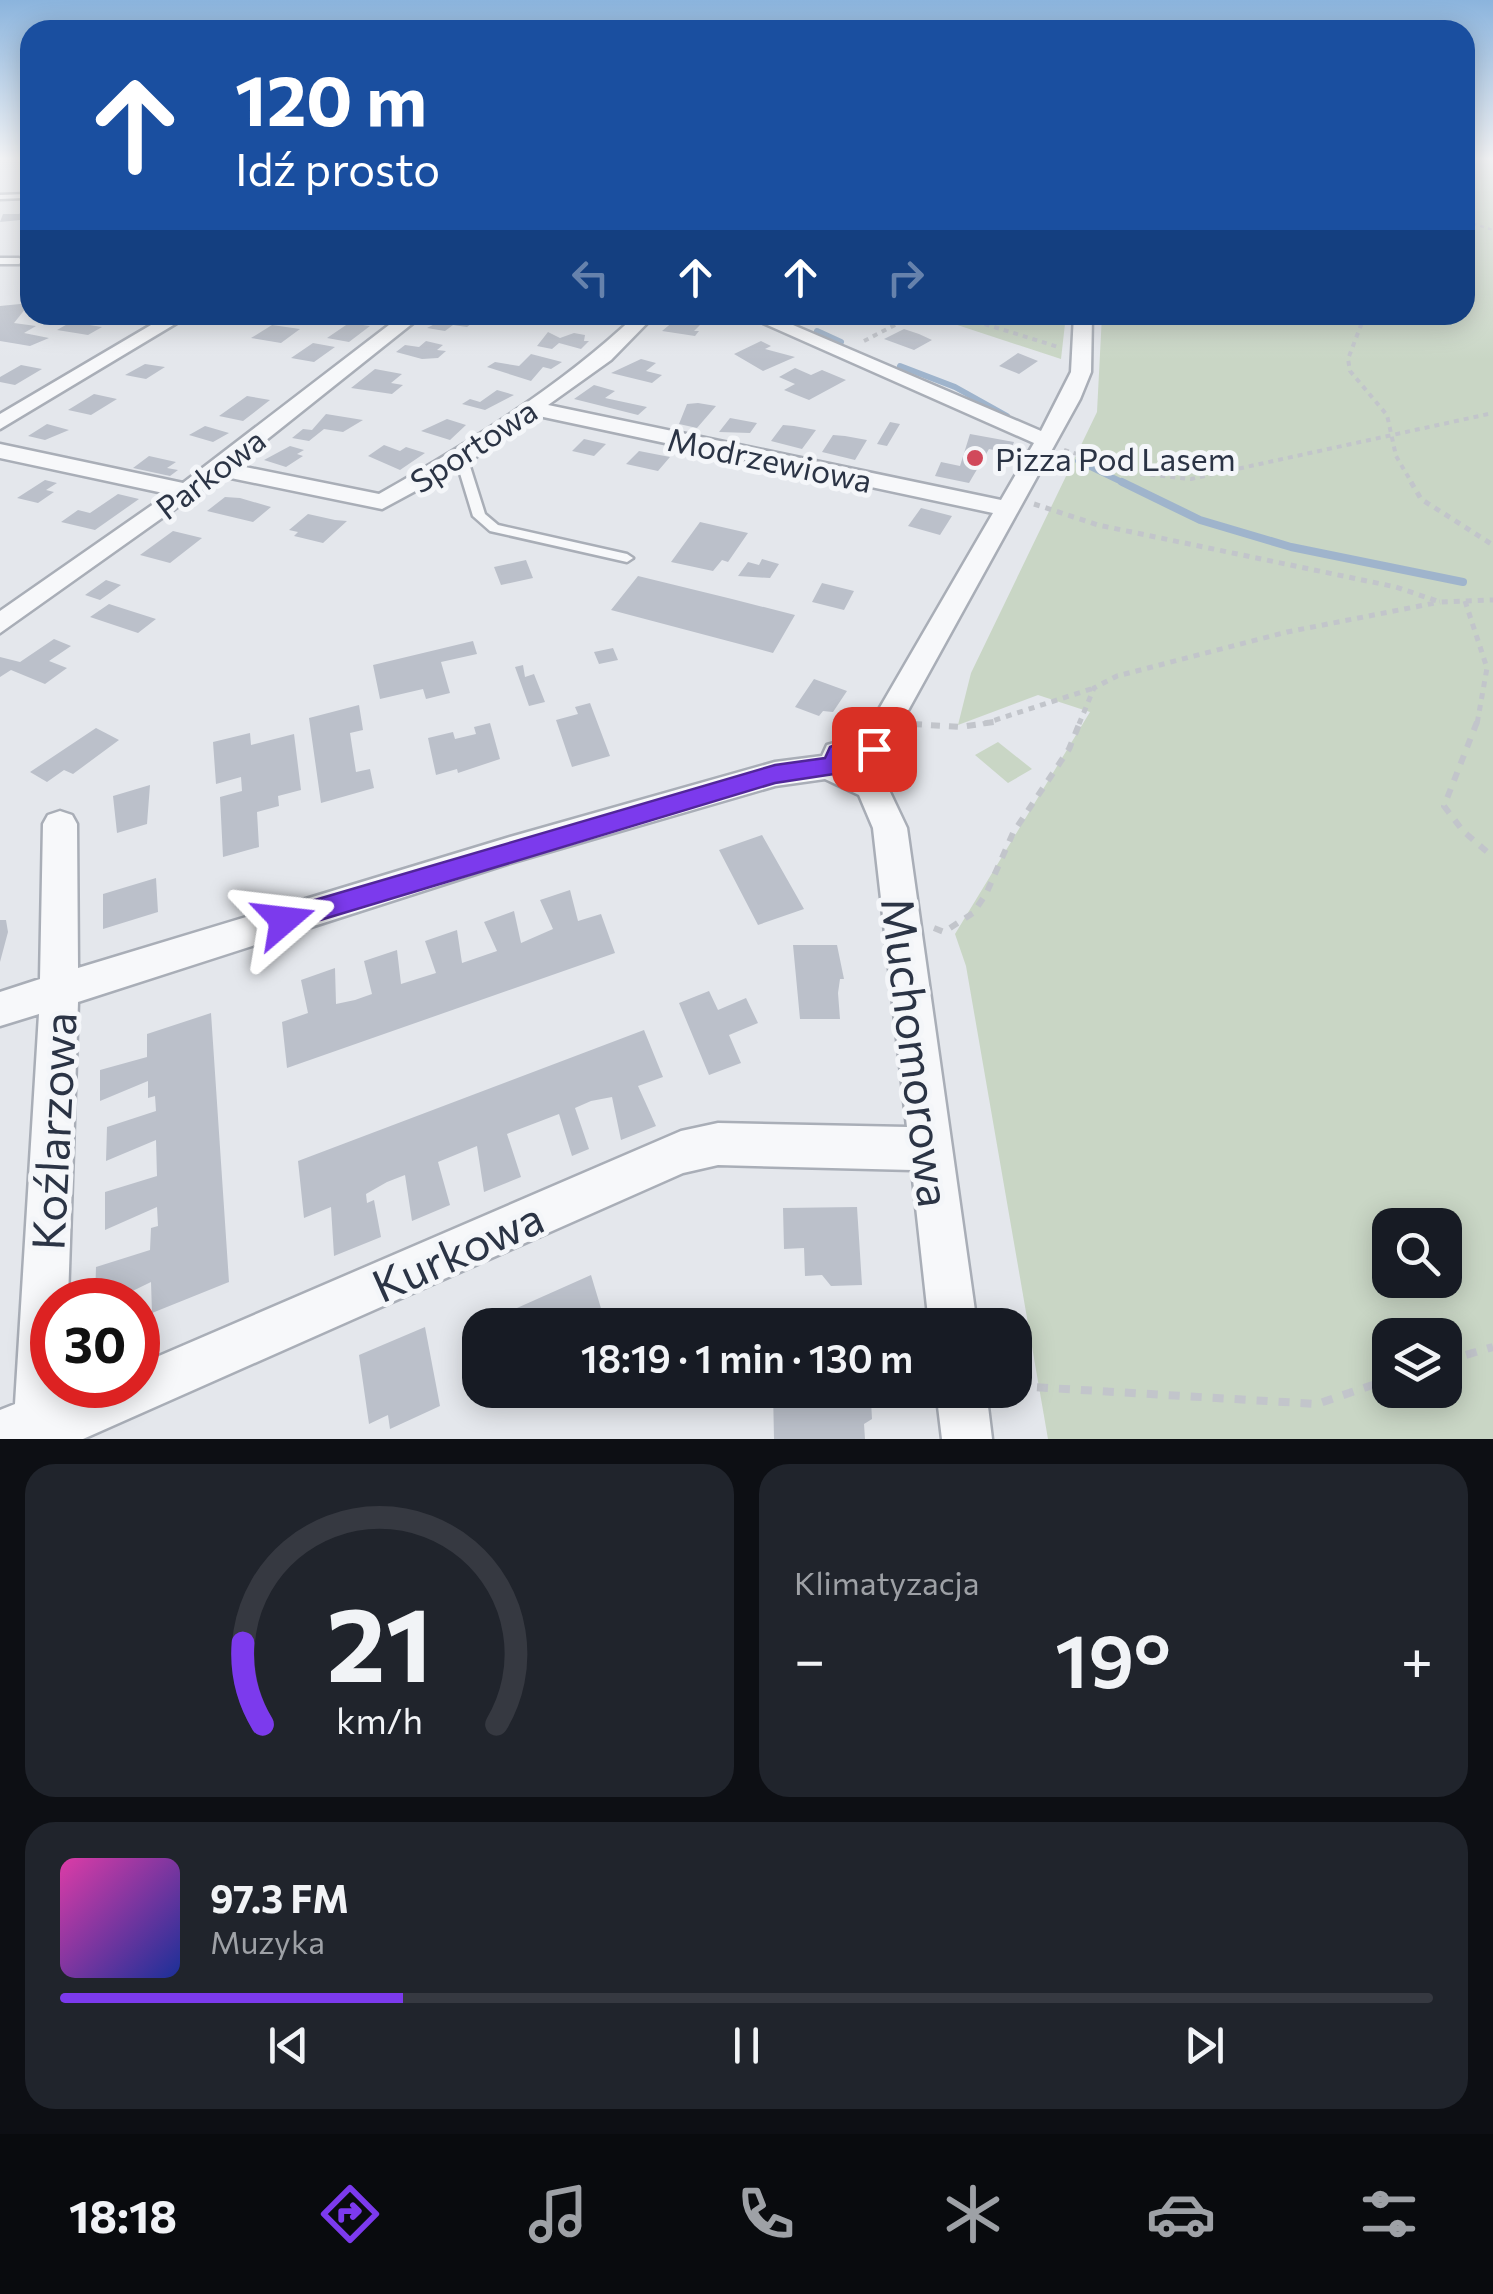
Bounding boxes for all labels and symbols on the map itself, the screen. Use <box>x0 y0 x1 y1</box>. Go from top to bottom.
street label: Sportowa <box>402 389 544 501</box>
street label: Modrzewiowa <box>664 418 876 500</box>
street label: Parkowa <box>147 419 273 527</box>
place label: Pizza Pod Lasem <box>995 438 1236 478</box>
marker: Pizza Pod Lasem <box>964 447 986 469</box>
pin <box>832 707 917 792</box>
position arrow <box>232 868 336 972</box>
street label: Muchomorowa <box>872 894 964 1210</box>
street label: Koźlarzowa <box>18 1011 86 1251</box>
street label: Kurkowa <box>363 1188 551 1312</box>
speed limit sign: 30 <box>30 1278 160 1408</box>

